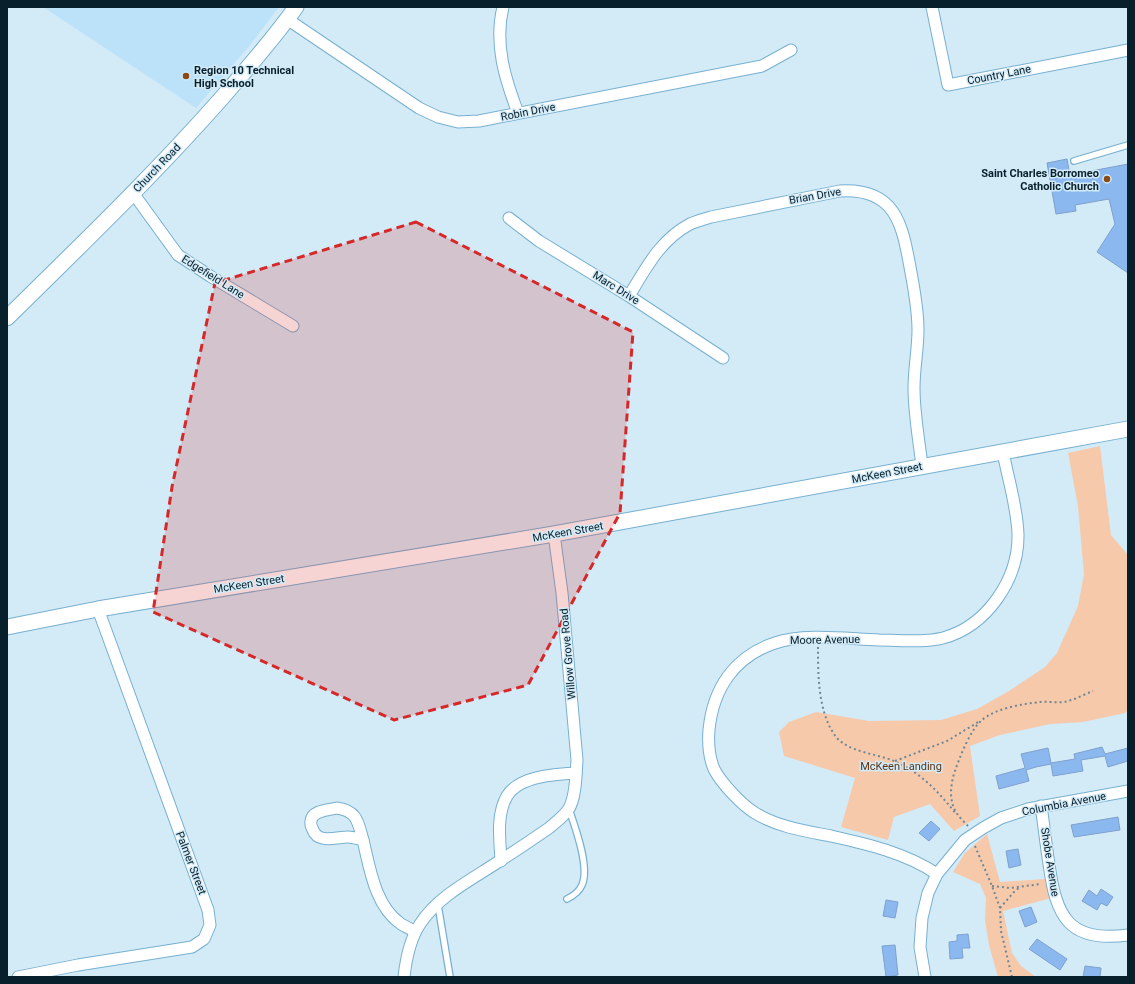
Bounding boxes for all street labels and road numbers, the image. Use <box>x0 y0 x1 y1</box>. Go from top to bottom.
street label: Country Lane <box>966 62 1032 88</box>
street label: Robin Drive <box>500 100 557 124</box>
street label: Church Road <box>131 141 183 195</box>
street label: Brian Drive <box>788 185 842 207</box>
street label: Edgefield Lane <box>179 252 247 302</box>
street label: Marc Drive <box>590 269 642 307</box>
street label: McKeen Street <box>851 460 924 486</box>
street label: McKeen Street <box>532 519 605 545</box>
street label: McKeen Street <box>213 572 286 596</box>
street label: Willow Grove Road <box>558 608 578 700</box>
street label: Moore Avenue <box>790 633 860 647</box>
street label: Columbia Avenue <box>1021 789 1107 819</box>
street label: Shobe Avenue <box>1038 827 1062 898</box>
street label: Palmer Street <box>173 830 209 897</box>

